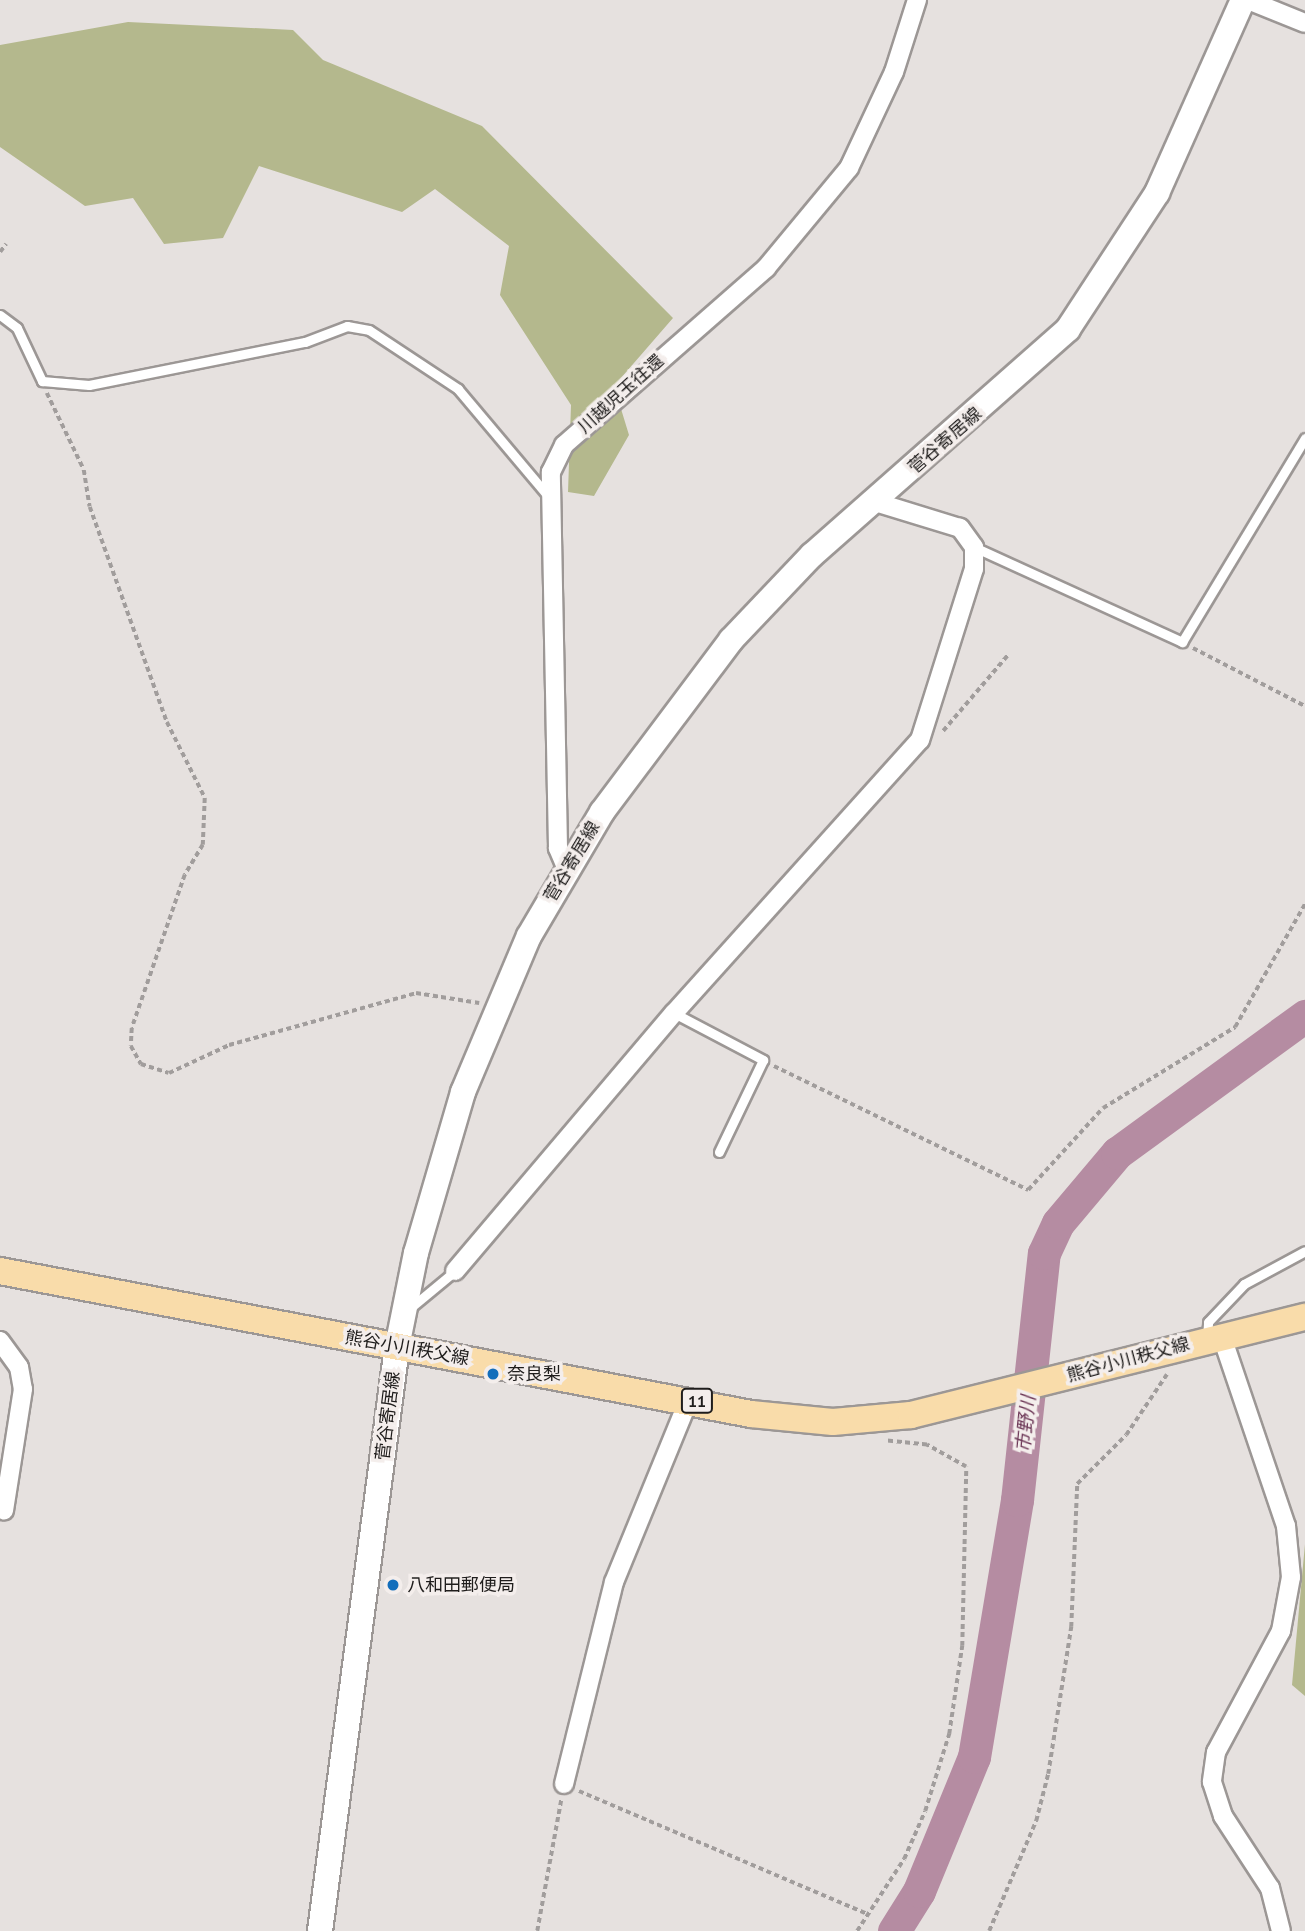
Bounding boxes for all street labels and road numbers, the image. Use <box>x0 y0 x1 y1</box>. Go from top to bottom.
street label: 川越児玉往還 <box>574 350 668 438</box>
street label: 菅谷寄居線 <box>904 403 986 479</box>
street label: 菅谷寄居線 <box>540 818 604 906</box>
street label: 熊谷小川秩父線 <box>343 1326 471 1370</box>
street label: 熊谷小川秩父線 <box>1064 1333 1192 1387</box>
street label: 菅谷寄居線 <box>372 1370 404 1462</box>
road number: 11 <box>680 1388 714 1414</box>

